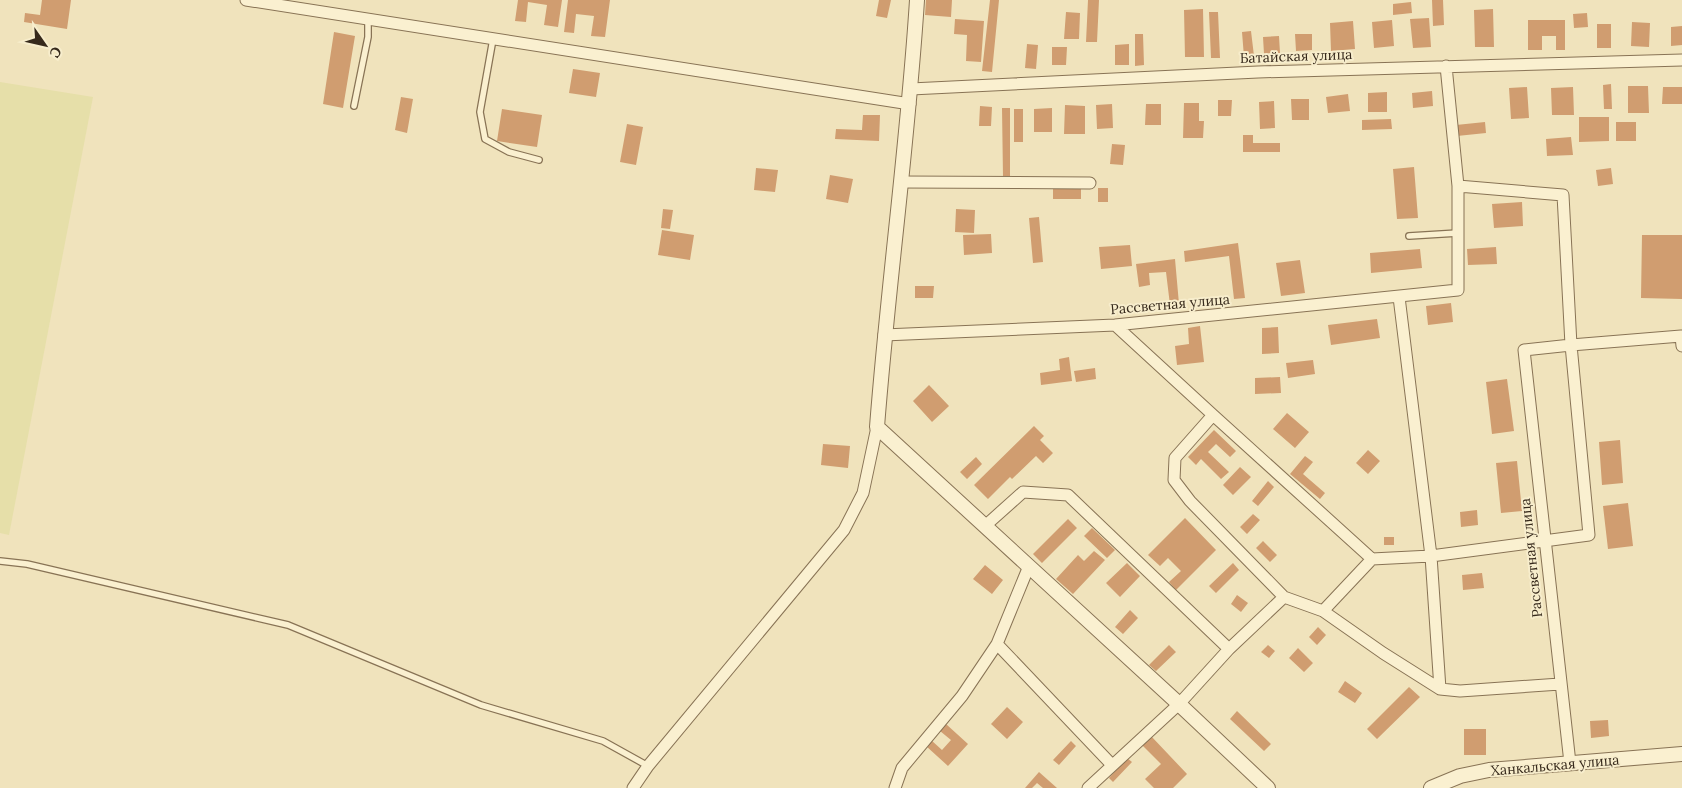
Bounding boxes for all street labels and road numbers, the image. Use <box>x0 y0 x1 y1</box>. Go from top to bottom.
street label: Батайская улица <box>1239 45 1353 67</box>
street label: Рассветная улица <box>1110 290 1230 318</box>
street label: Рассветная улица <box>1516 497 1546 619</box>
street label: Ханкальская улица <box>1490 750 1620 780</box>

